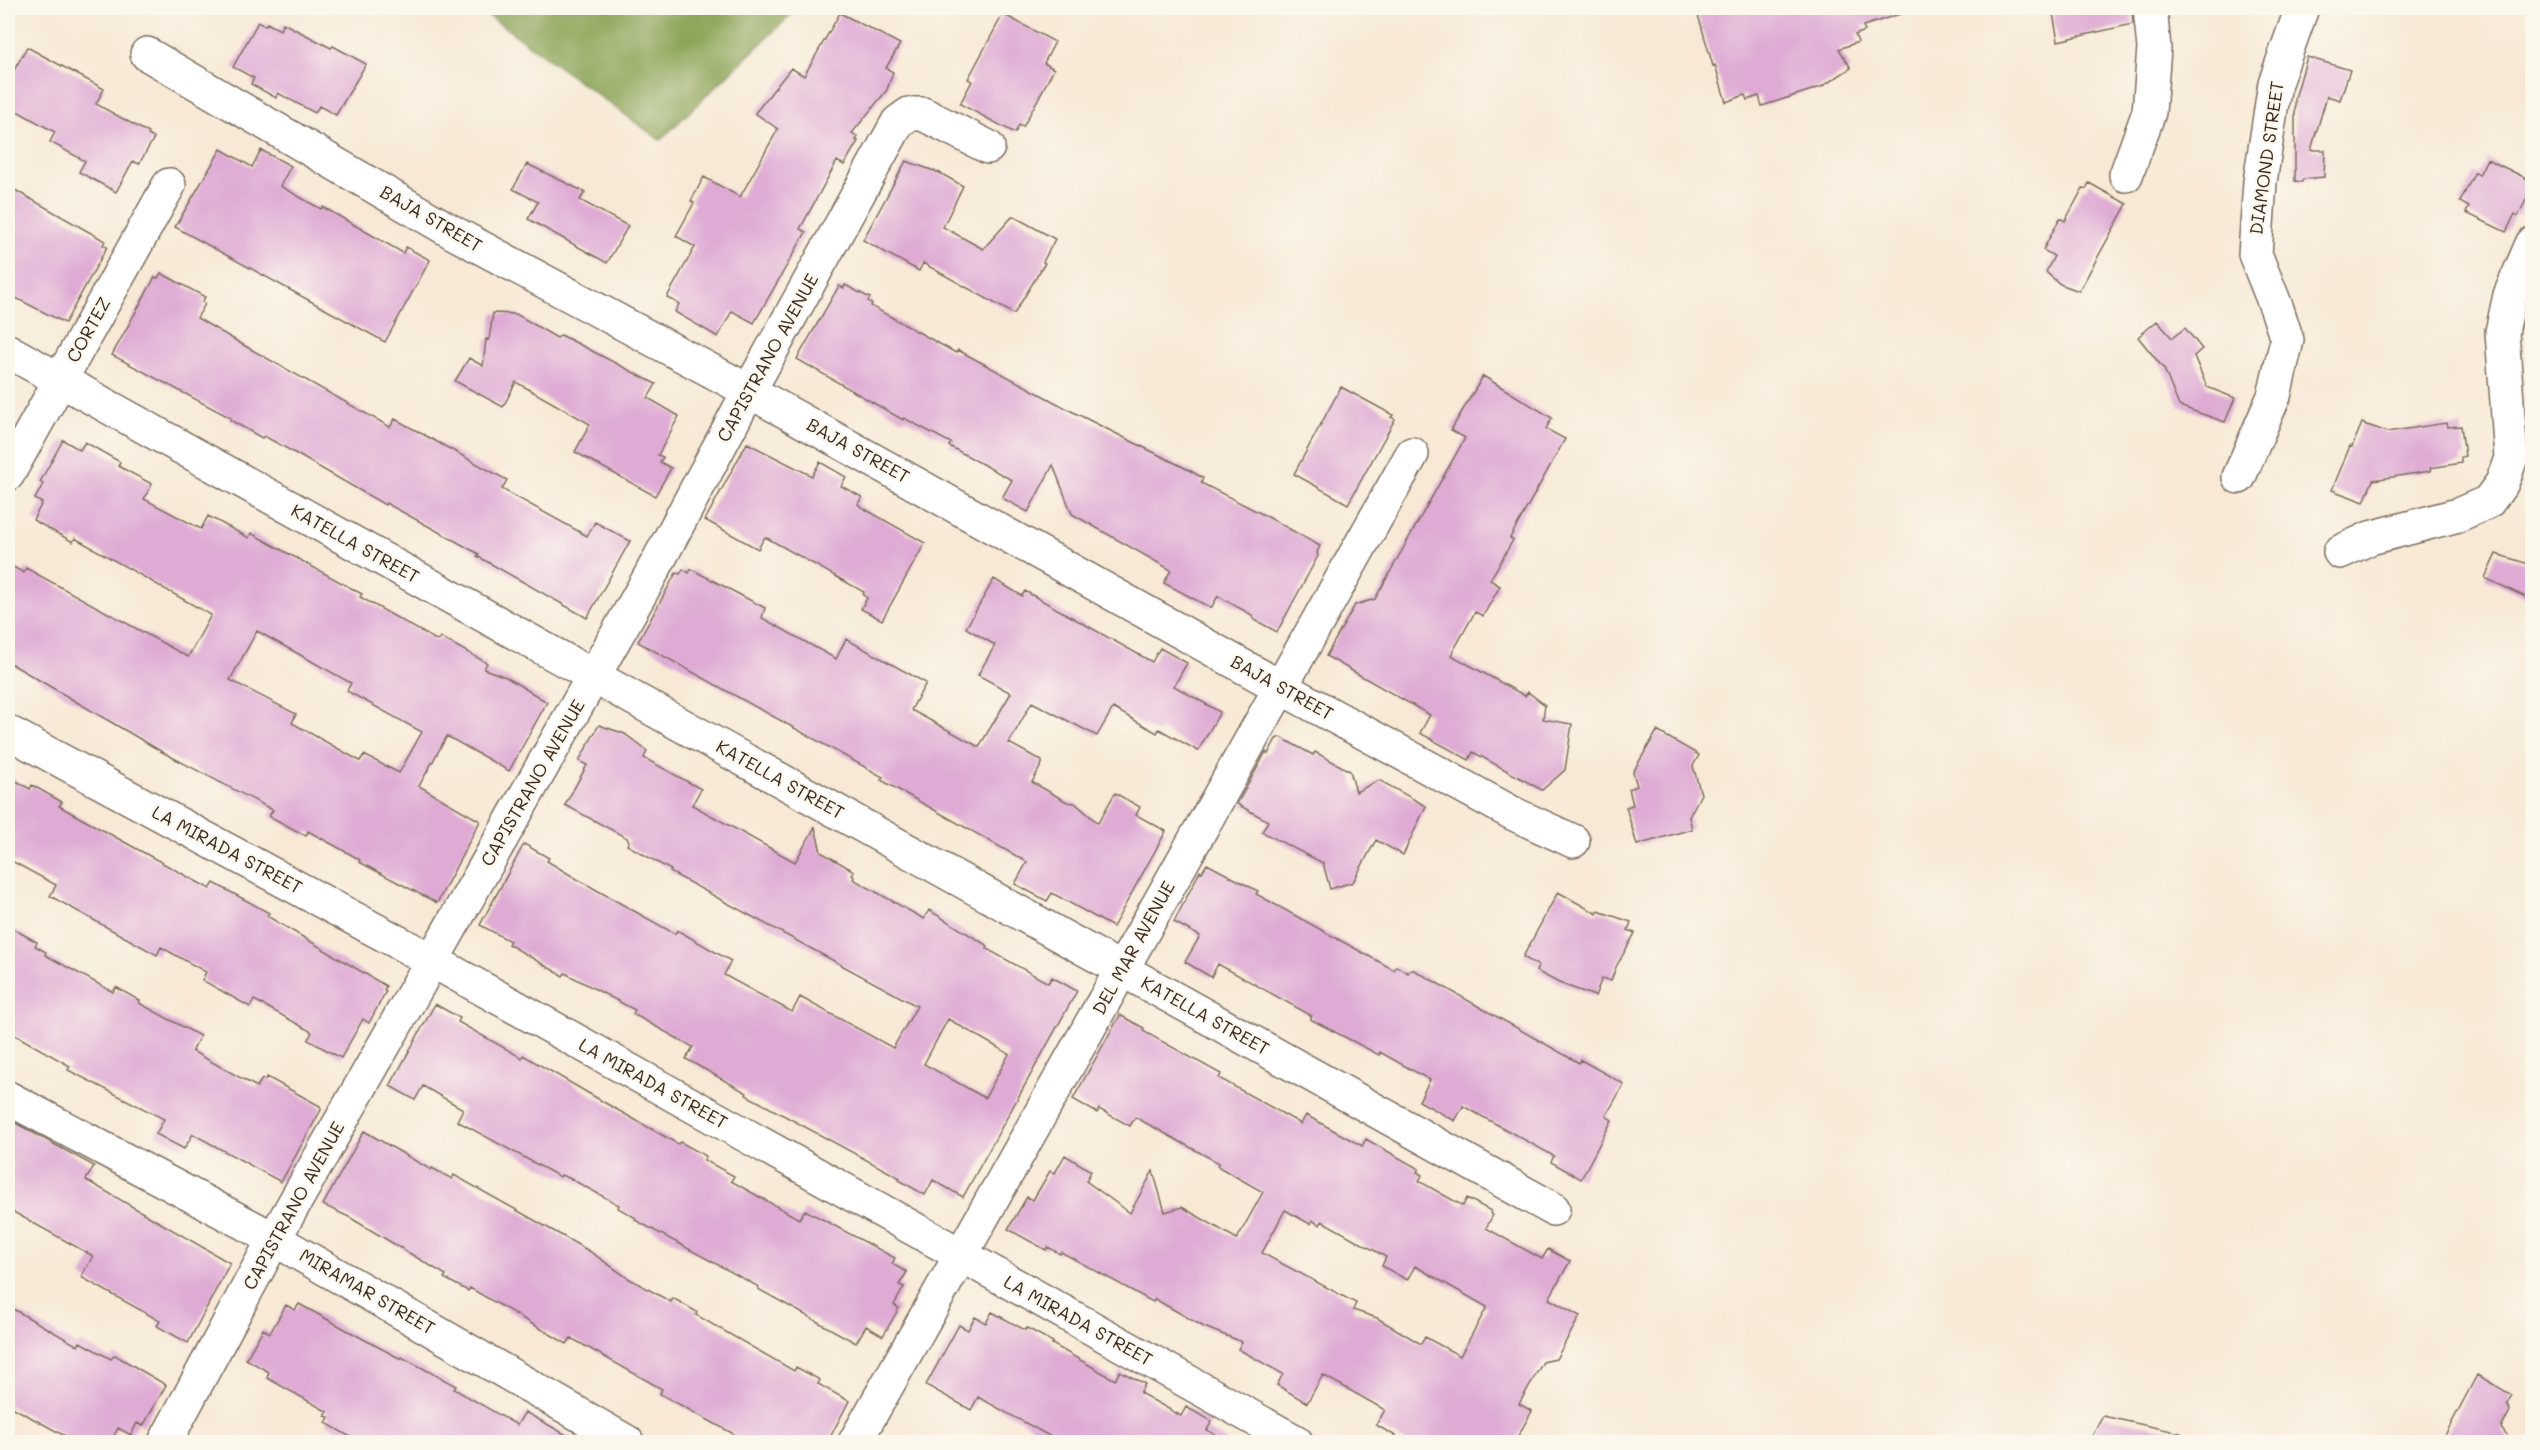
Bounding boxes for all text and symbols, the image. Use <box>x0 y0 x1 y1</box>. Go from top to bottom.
street label: DIAMOND STREET <box>2243 79 2289 236</box>
street label: BAJA STREET <box>376 179 487 257</box>
street label: CAPISTRANO AVENUE <box>711 269 823 446</box>
street label: CORTEZ <box>60 293 116 366</box>
street label: BAJA STREET <box>803 412 914 488</box>
street label: KATELLA STREET <box>287 498 424 588</box>
street label: BAJA STREET <box>1227 649 1338 725</box>
street label: CAPISTRANO AVENUE <box>475 695 590 870</box>
street label: KATELLA STREET <box>712 734 849 824</box>
street label: LA MIRADA STREET <box>148 799 307 899</box>
street label: DEL MAR AVENUE <box>1086 876 1180 1019</box>
street label: KATELLA STREET <box>1137 970 1274 1060</box>
street label: LA MIRADA STREET <box>575 1032 732 1134</box>
street label: CAPISTRANO AVENUE <box>237 1117 349 1294</box>
street label: MIRAMAR STREET <box>295 1243 440 1340</box>
street label: LA MIRADA STREET <box>1000 1269 1157 1371</box>

